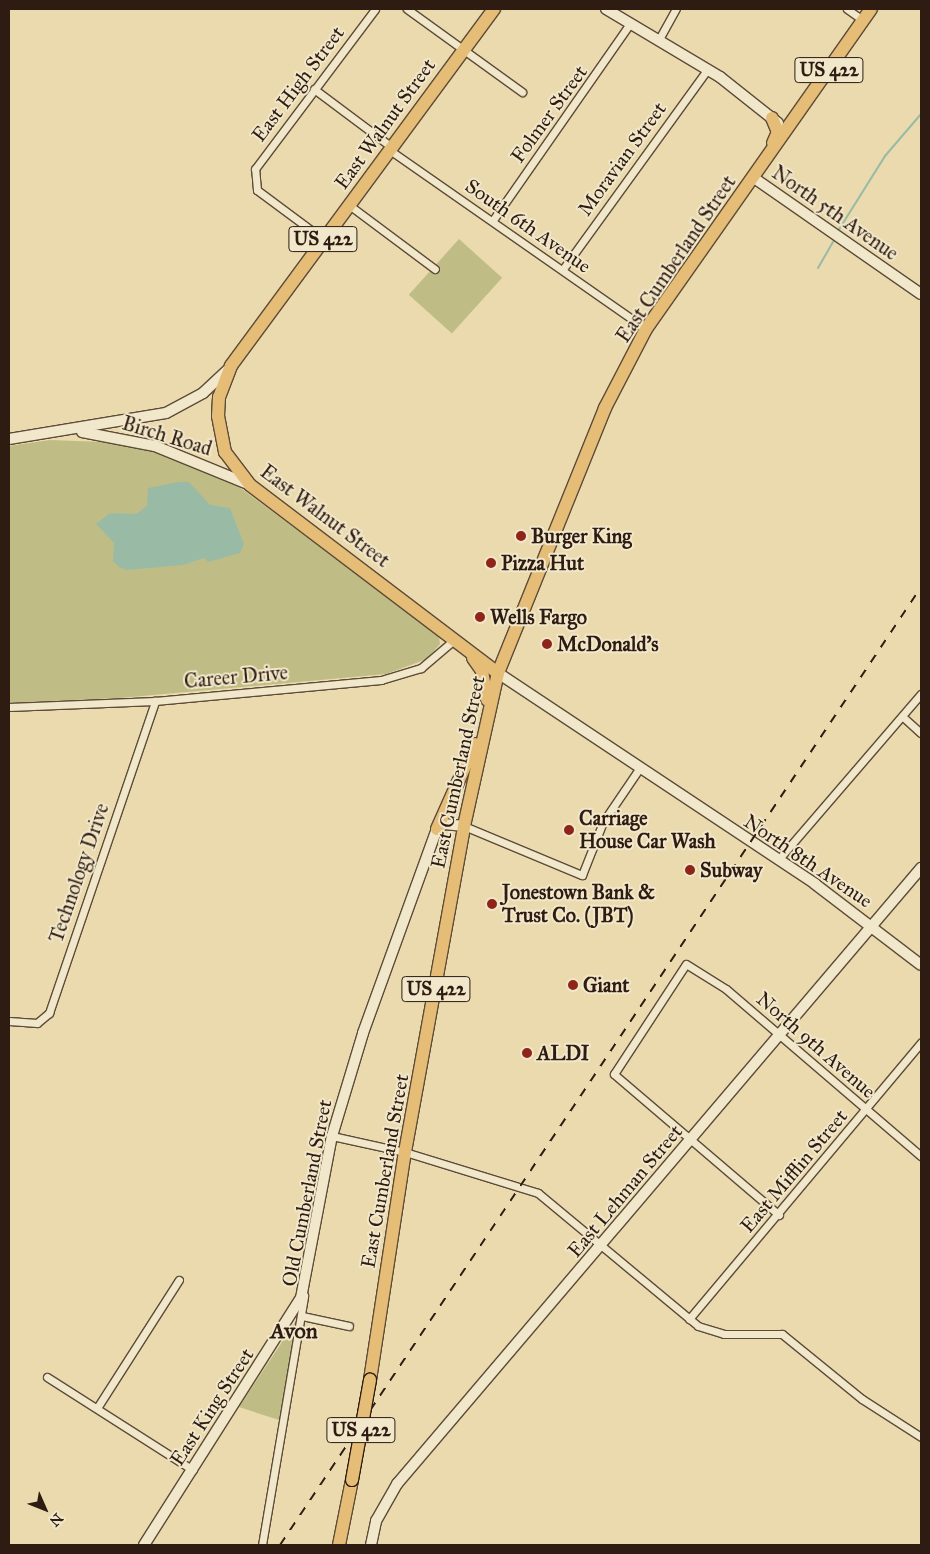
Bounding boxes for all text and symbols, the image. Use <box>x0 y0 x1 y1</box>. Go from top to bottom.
street label: East High Street <box>247 21 349 147</box>
street label: East Walnut Street <box>330 54 440 194</box>
road number: US 422 <box>794 54 864 86</box>
street label: Folmer Street <box>506 61 592 167</box>
street label: Moravian Street <box>573 97 671 221</box>
street label: North 5th Avenue <box>767 161 903 265</box>
street label: East Cumberland Street <box>611 171 741 347</box>
street label: South 6th Avenue <box>461 174 595 278</box>
road number: US 422 <box>288 222 358 255</box>
street label: Birch Road <box>119 411 215 461</box>
street label: East Walnut Street <box>256 460 394 572</box>
place label: Burger King <box>531 524 632 548</box>
marker: Burger King <box>515 530 527 542</box>
place label: Pizza Hut <box>501 551 584 575</box>
marker: Pizza Hut <box>485 557 497 569</box>
place label: Wells Fargo <box>490 605 587 629</box>
marker: Wells Fargo <box>474 611 486 623</box>
place label: McDonald's <box>557 632 659 656</box>
marker: McDonald's <box>541 638 553 650</box>
street label: Career Drive <box>183 661 289 693</box>
street label: East Cumberland Street <box>426 673 490 871</box>
street label: Technology Drive <box>44 800 114 946</box>
place label: Carriage House Car Wash <box>579 806 716 853</box>
street label: North 8th Avenue <box>739 809 877 913</box>
marker: Carriage House Car Wash <box>563 824 575 836</box>
place label: Subway <box>700 858 762 882</box>
marker: Subway <box>684 864 696 876</box>
place label: Jonestown Bank & Trust Co. (JBT) <box>502 880 655 927</box>
marker: Jonestown Bank & Trust Co. (JBT) <box>486 898 498 910</box>
road number: US 422 <box>401 972 471 1006</box>
place label: Giant <box>583 973 629 997</box>
marker: Giant <box>567 979 579 991</box>
street label: North 9th Avenue <box>751 987 881 1103</box>
place label: ALDI <box>537 1041 589 1065</box>
marker: ALDI <box>521 1047 533 1059</box>
street label: East Cumberland Street <box>356 1072 414 1270</box>
street label: Old Cumberland Street <box>277 1097 337 1289</box>
street label: East Mifflin Street <box>735 1104 853 1238</box>
street label: East Lehman Street <box>563 1120 687 1262</box>
district label: Avon <box>270 1318 318 1344</box>
street label: East King Street <box>165 1344 259 1470</box>
road number: US 422 <box>326 1414 396 1446</box>
north arrow <box>20 1484 70 1534</box>
text: N <box>46 1510 66 1530</box>

